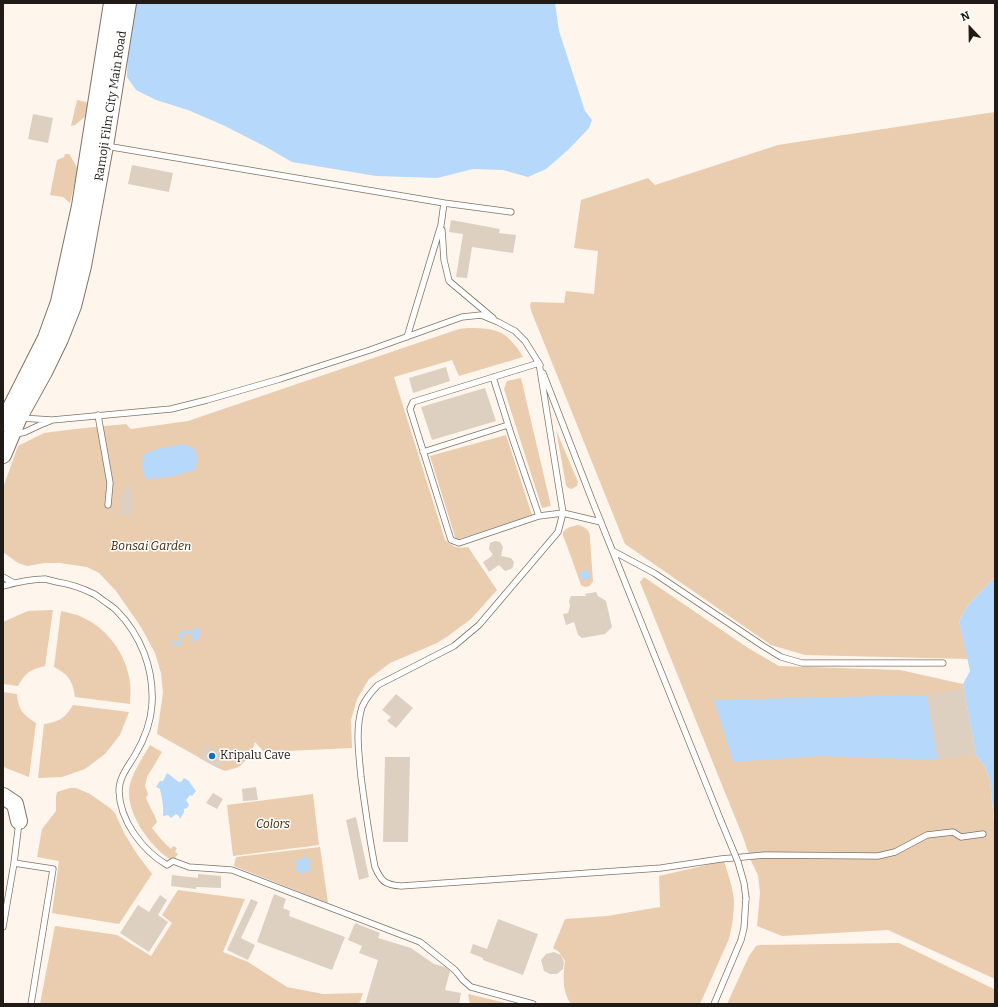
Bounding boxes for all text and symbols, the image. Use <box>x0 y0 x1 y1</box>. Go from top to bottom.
north arrow <box>950 8 990 48</box>
text: N <box>959 9 972 24</box>
street label: Ramoji Film City Main Road <box>92 30 130 182</box>
park label: Bonsai Garden <box>111 540 191 554</box>
place label: Kripalu Cave <box>220 749 290 763</box>
marker: Kripalu Cave <box>207 751 217 761</box>
park label: Colors <box>256 818 290 832</box>

